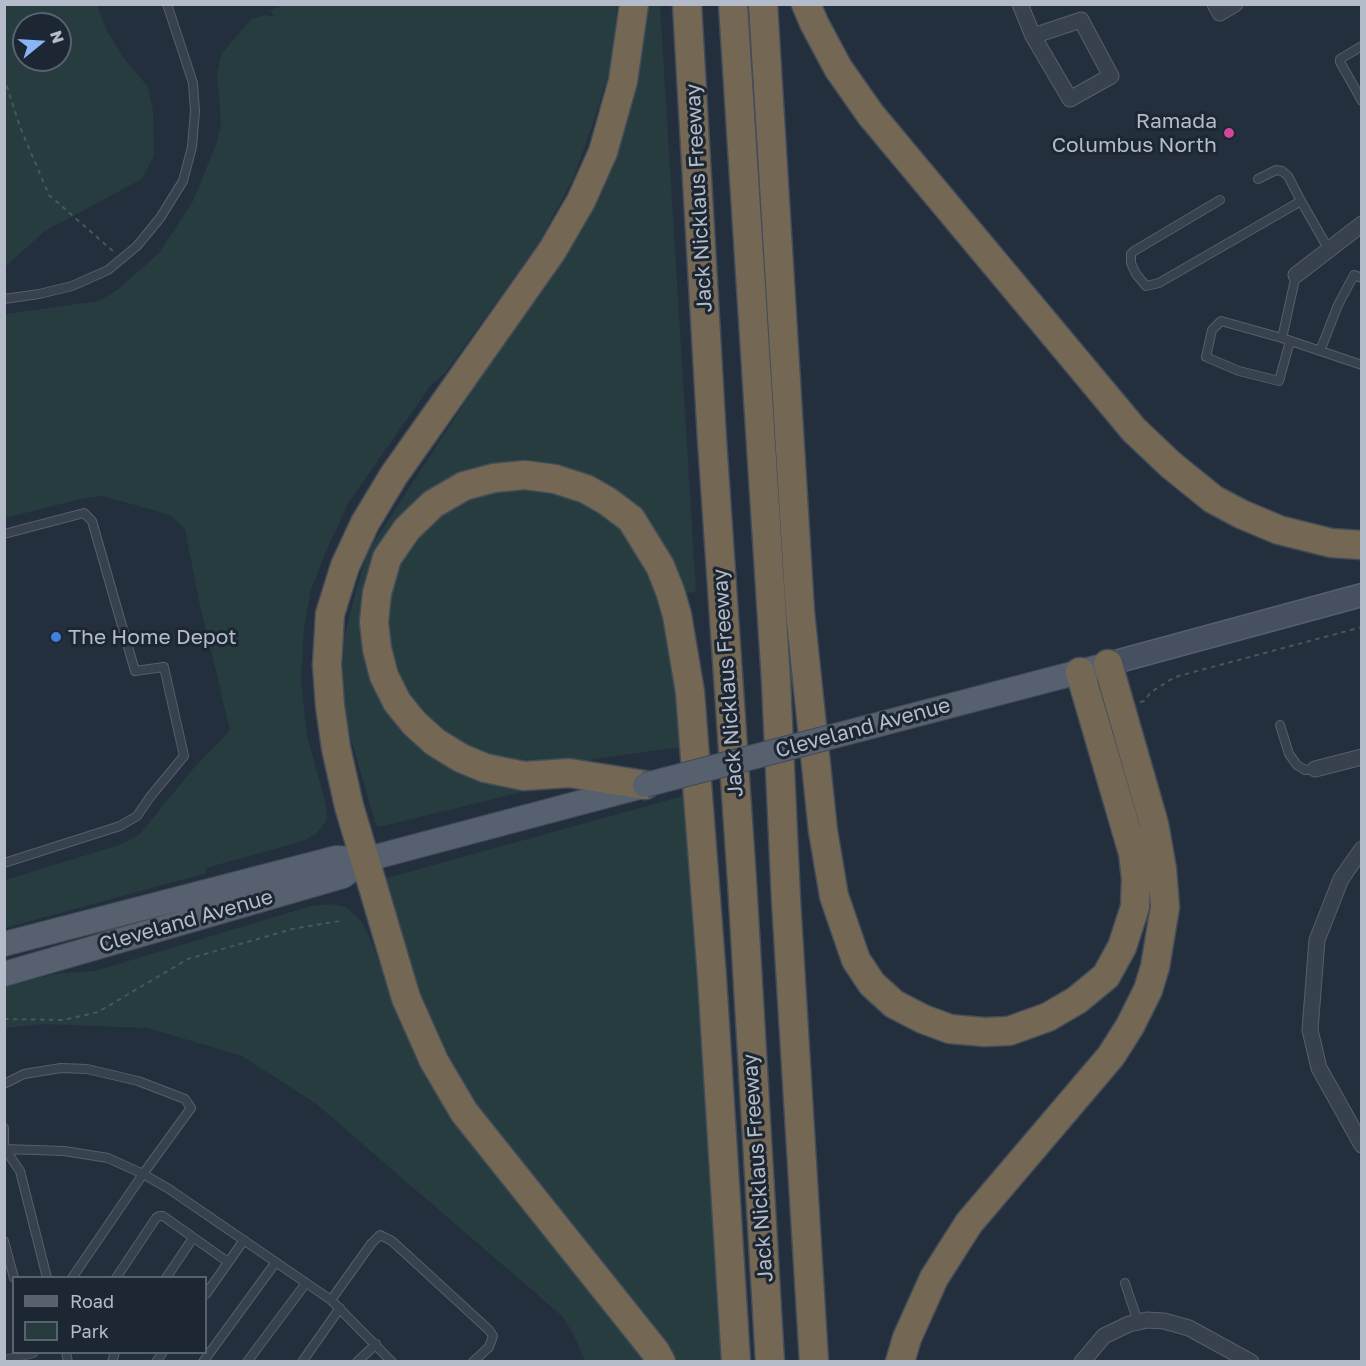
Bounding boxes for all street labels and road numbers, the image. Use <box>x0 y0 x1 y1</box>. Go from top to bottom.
street label: Jack Nicklaus Freeway <box>680 83 718 313</box>
street label: Jack Nicklaus Freeway <box>707 568 749 798</box>
street label: Cleveland Avenue <box>773 693 953 763</box>
street label: Cleveland Avenue <box>96 884 276 958</box>
street label: Jack Nicklaus Freeway <box>737 1053 779 1283</box>

